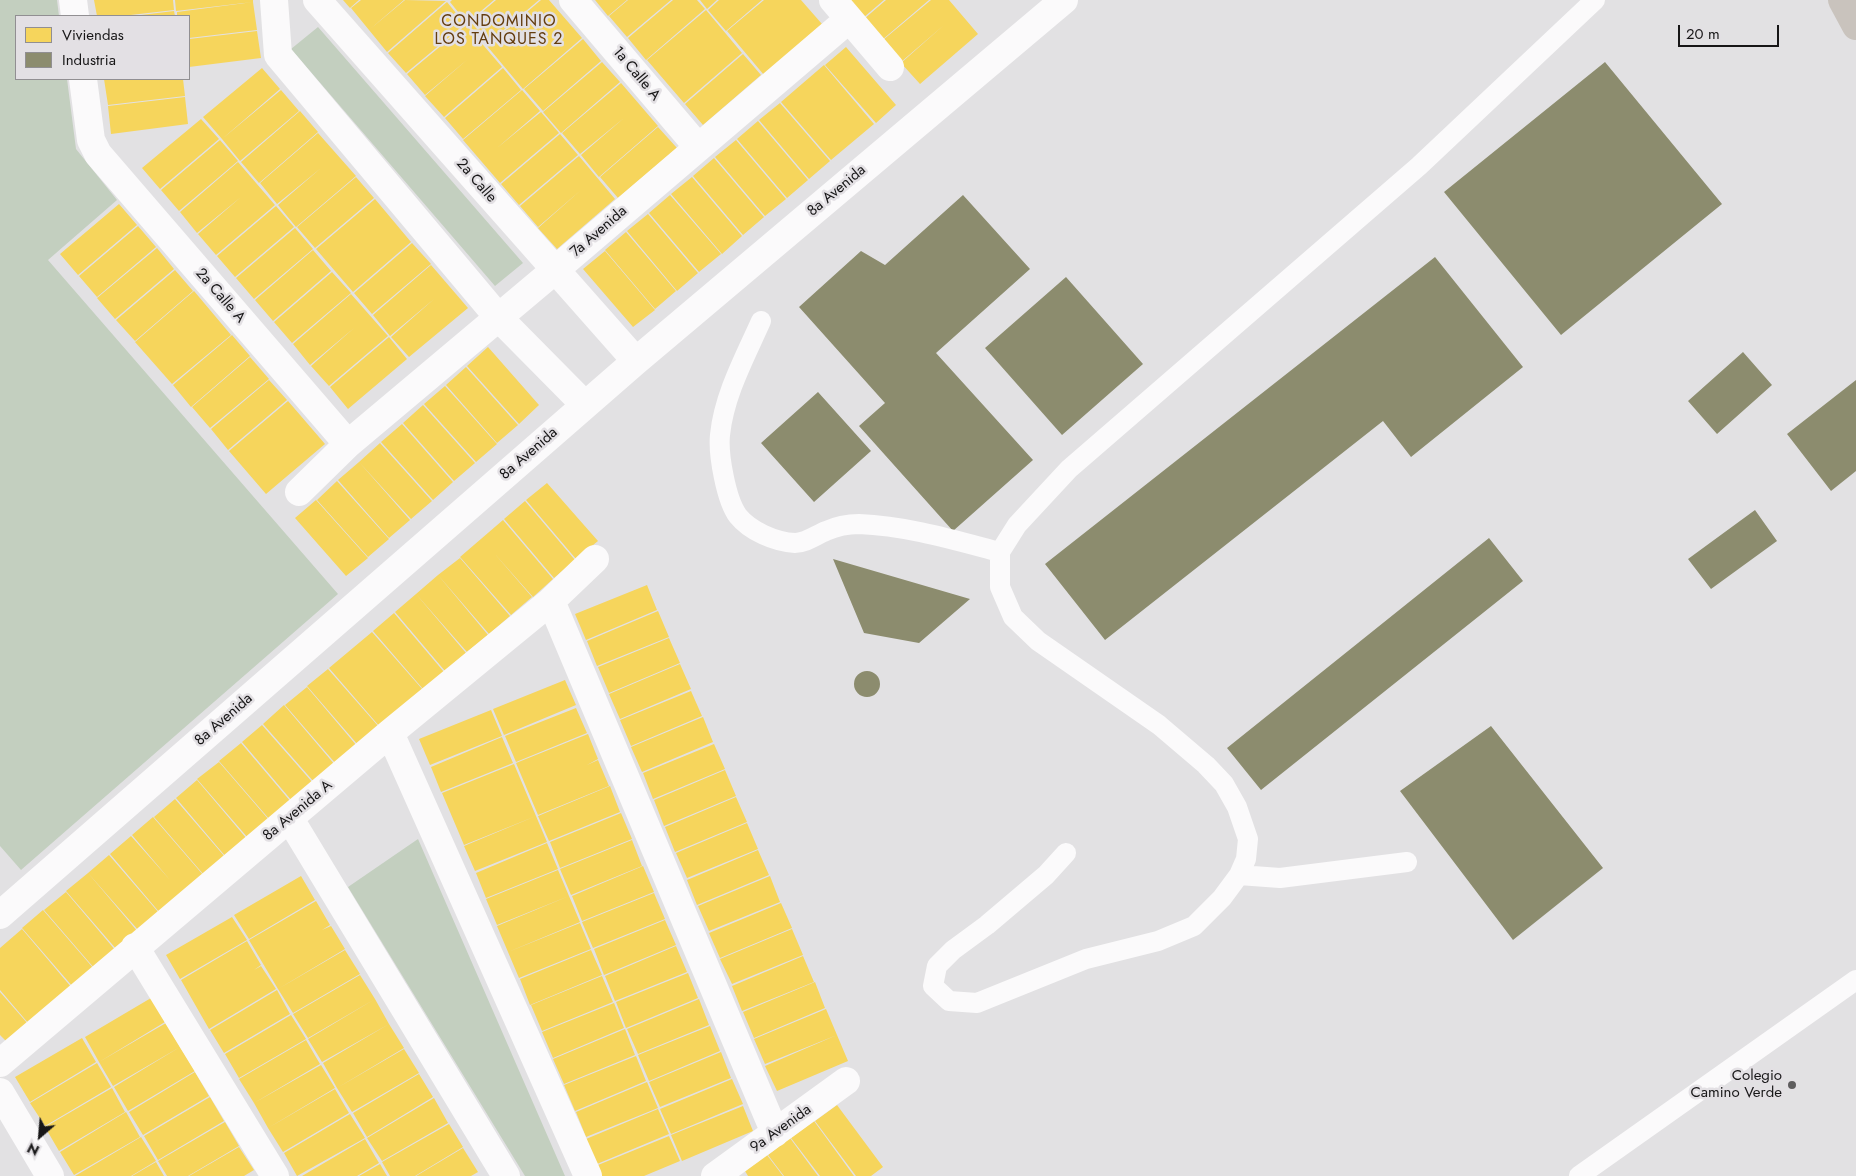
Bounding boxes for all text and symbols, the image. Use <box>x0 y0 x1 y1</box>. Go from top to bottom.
district label: CONDOMINIO LOS TANQUES 2 <box>433 12 565 50</box>
legend <box>15 15 190 80</box>
scale bar <box>1681 15 1782 47</box>
text: 20 m <box>1686 23 1720 45</box>
text: Viviendas <box>62 24 124 46</box>
street label: 1a Calle A <box>608 43 664 105</box>
text: Industria <box>62 49 116 71</box>
street label: 2a Calle <box>452 155 500 207</box>
street label: 8a Avenida <box>804 161 870 221</box>
street label: 7a Avenida <box>567 203 631 261</box>
street label: 2a Calle A <box>191 265 249 327</box>
street label: 8a Avenida <box>496 424 562 484</box>
street label: 8a Avenida <box>191 690 257 750</box>
street label: 8a Avenida A <box>260 777 336 845</box>
place label: Colegio Camino Verde <box>1691 1067 1782 1102</box>
marker: Colegio Camino Verde <box>1786 1079 1798 1091</box>
street label: 9a Avenida <box>747 1101 815 1157</box>
north arrow <box>15 1111 65 1161</box>
text: N <box>24 1138 43 1161</box>

